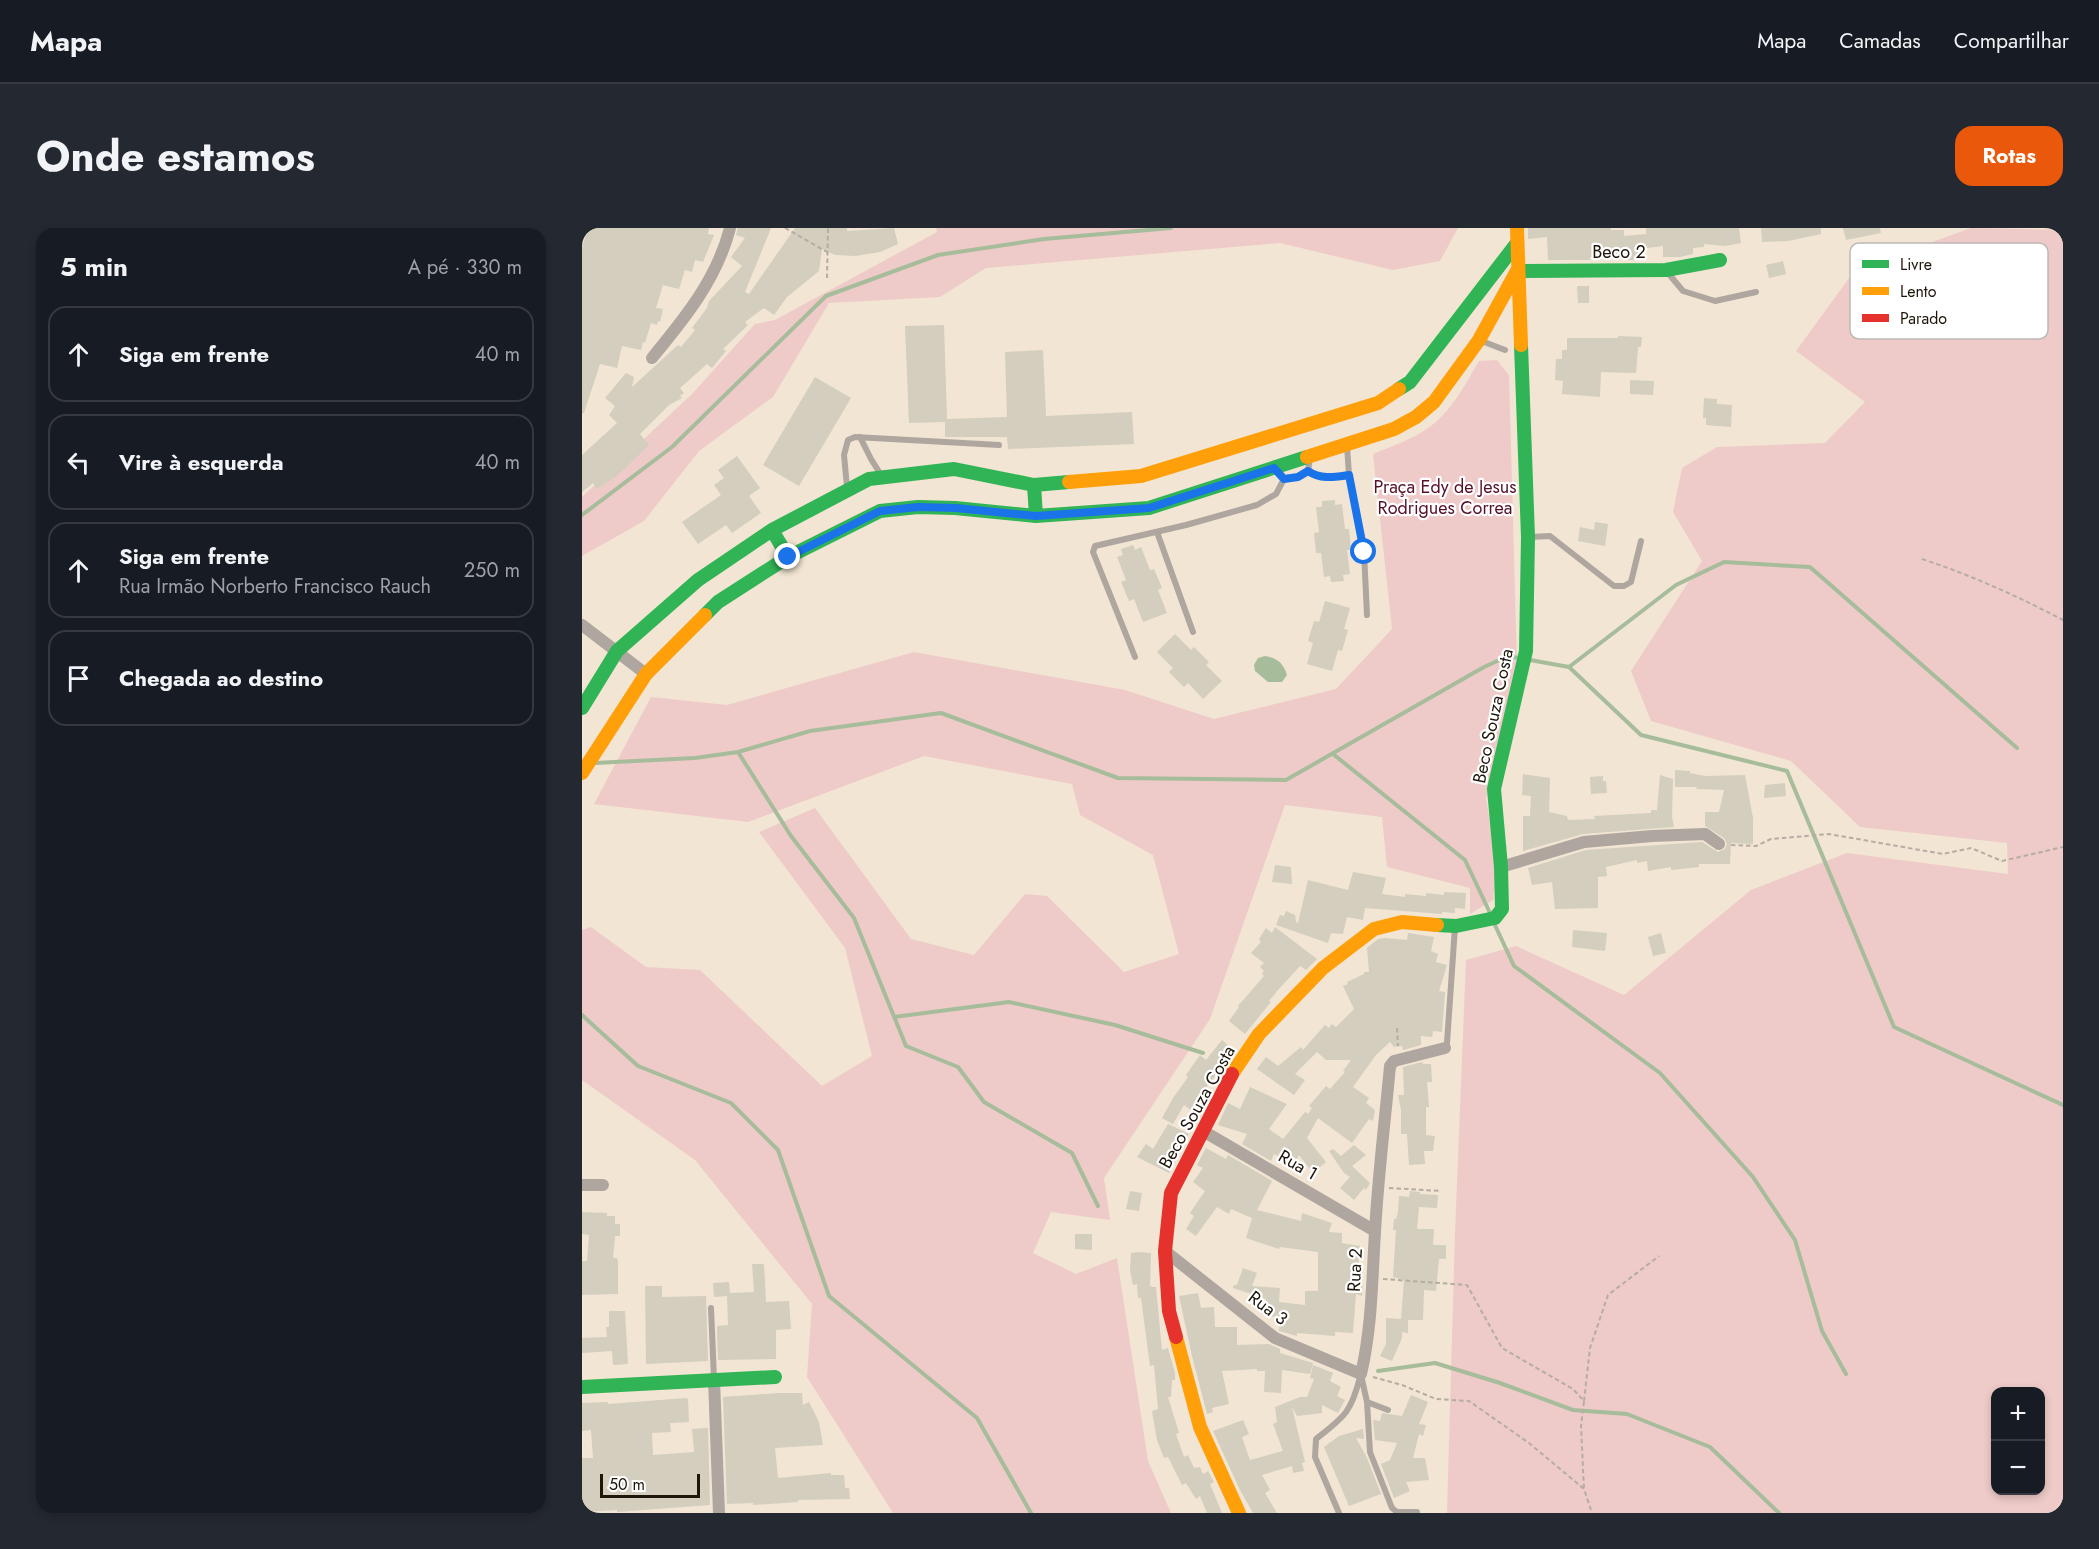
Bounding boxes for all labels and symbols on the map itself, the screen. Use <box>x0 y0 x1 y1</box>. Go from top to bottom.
street label: Beco 2 <box>1592 239 1646 265</box>
legend <box>1850 243 2048 339</box>
text: Livre <box>1900 253 1932 276</box>
text: Lento <box>1900 280 1937 303</box>
text: Parado <box>1900 307 1947 330</box>
park label: Praça Edy de Jesus Rodrigues Correa <box>1374 474 1516 521</box>
route start <box>1350 538 1376 564</box>
route end <box>774 543 800 569</box>
street label: Beco Souza Costa <box>1466 646 1520 786</box>
street label: Beco Souza Costa <box>1152 1041 1242 1173</box>
street label: Rua 1 <box>1273 1143 1323 1187</box>
street label: Rua 2 <box>1341 1247 1369 1293</box>
street label: Rua 3 <box>1243 1285 1293 1332</box>
scale bar <box>600 1471 700 1498</box>

